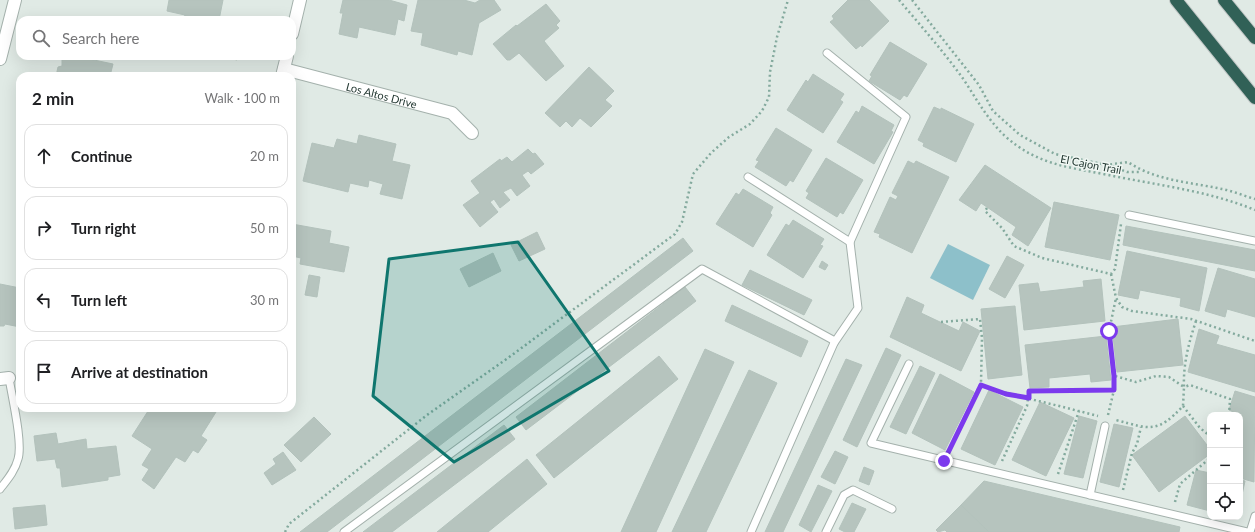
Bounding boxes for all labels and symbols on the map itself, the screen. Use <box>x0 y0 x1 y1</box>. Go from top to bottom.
street label: Los Altos Drive <box>345 79 419 110</box>
street label: El Cajon Trail <box>1059 152 1123 176</box>
route start <box>1100 322 1118 340</box>
route end <box>935 452 953 470</box>

